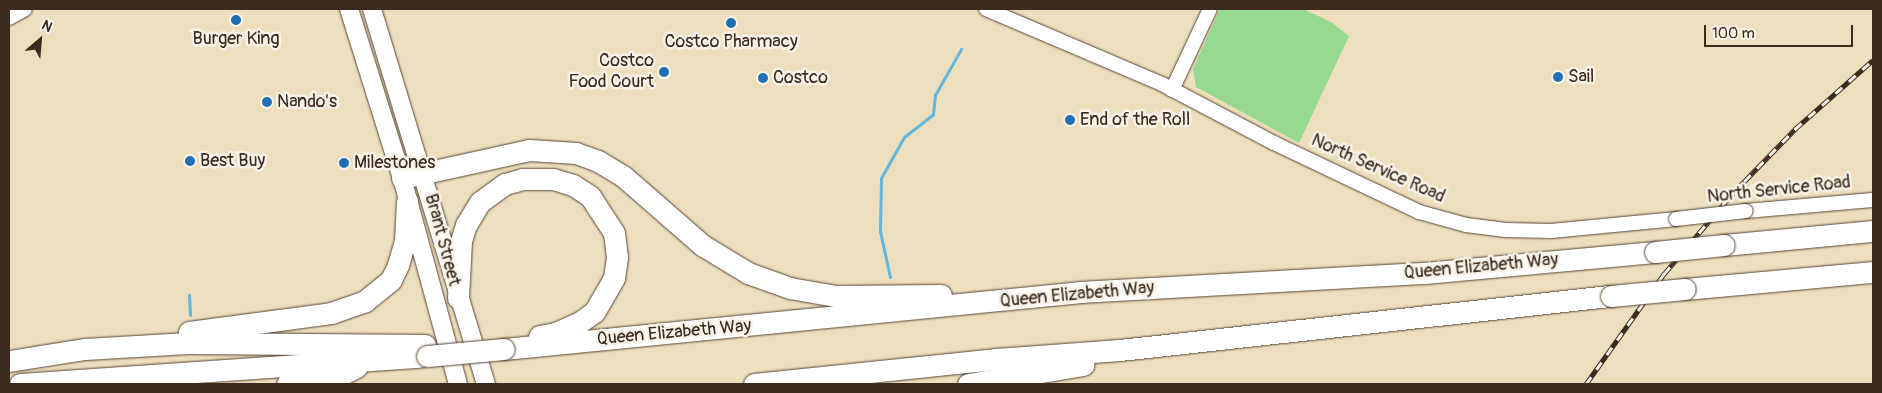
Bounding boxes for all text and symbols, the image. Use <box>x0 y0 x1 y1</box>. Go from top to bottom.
marker: Burger King <box>230 14 242 26</box>
north arrow <box>15 15 65 65</box>
scale bar <box>1707 15 1856 47</box>
text: N <box>39 16 55 36</box>
marker: Costco Pharmacy <box>725 17 737 29</box>
text: 100 m <box>1712 24 1755 43</box>
place label: Burger King <box>192 28 280 50</box>
place label: Costco Pharmacy <box>664 31 798 53</box>
place label: Costco Food Court <box>568 51 654 94</box>
marker: Costco Food Court <box>658 66 670 78</box>
place label: Sail <box>1568 66 1594 88</box>
place label: Costco <box>773 67 828 89</box>
marker: Sail <box>1552 71 1564 83</box>
marker: Costco <box>757 72 769 84</box>
place label: Nando's <box>277 91 337 113</box>
marker: Nando's <box>261 96 273 108</box>
place label: End of the Roll <box>1080 109 1190 131</box>
marker: End of the Roll <box>1064 114 1076 126</box>
street label: North Service Road <box>1308 130 1448 208</box>
place label: Best Buy <box>200 150 265 172</box>
place label: Milestones <box>354 152 435 174</box>
marker: Best Buy <box>184 155 196 167</box>
marker: Milestones <box>338 157 350 169</box>
street label: North Service Road <box>1706 172 1852 208</box>
street label: Brant Street <box>419 192 465 288</box>
street label: Queen Elizabeth Way <box>1403 249 1559 285</box>
street label: Queen Elizabeth Way <box>999 277 1155 313</box>
street label: Queen Elizabeth Way <box>596 315 752 351</box>

